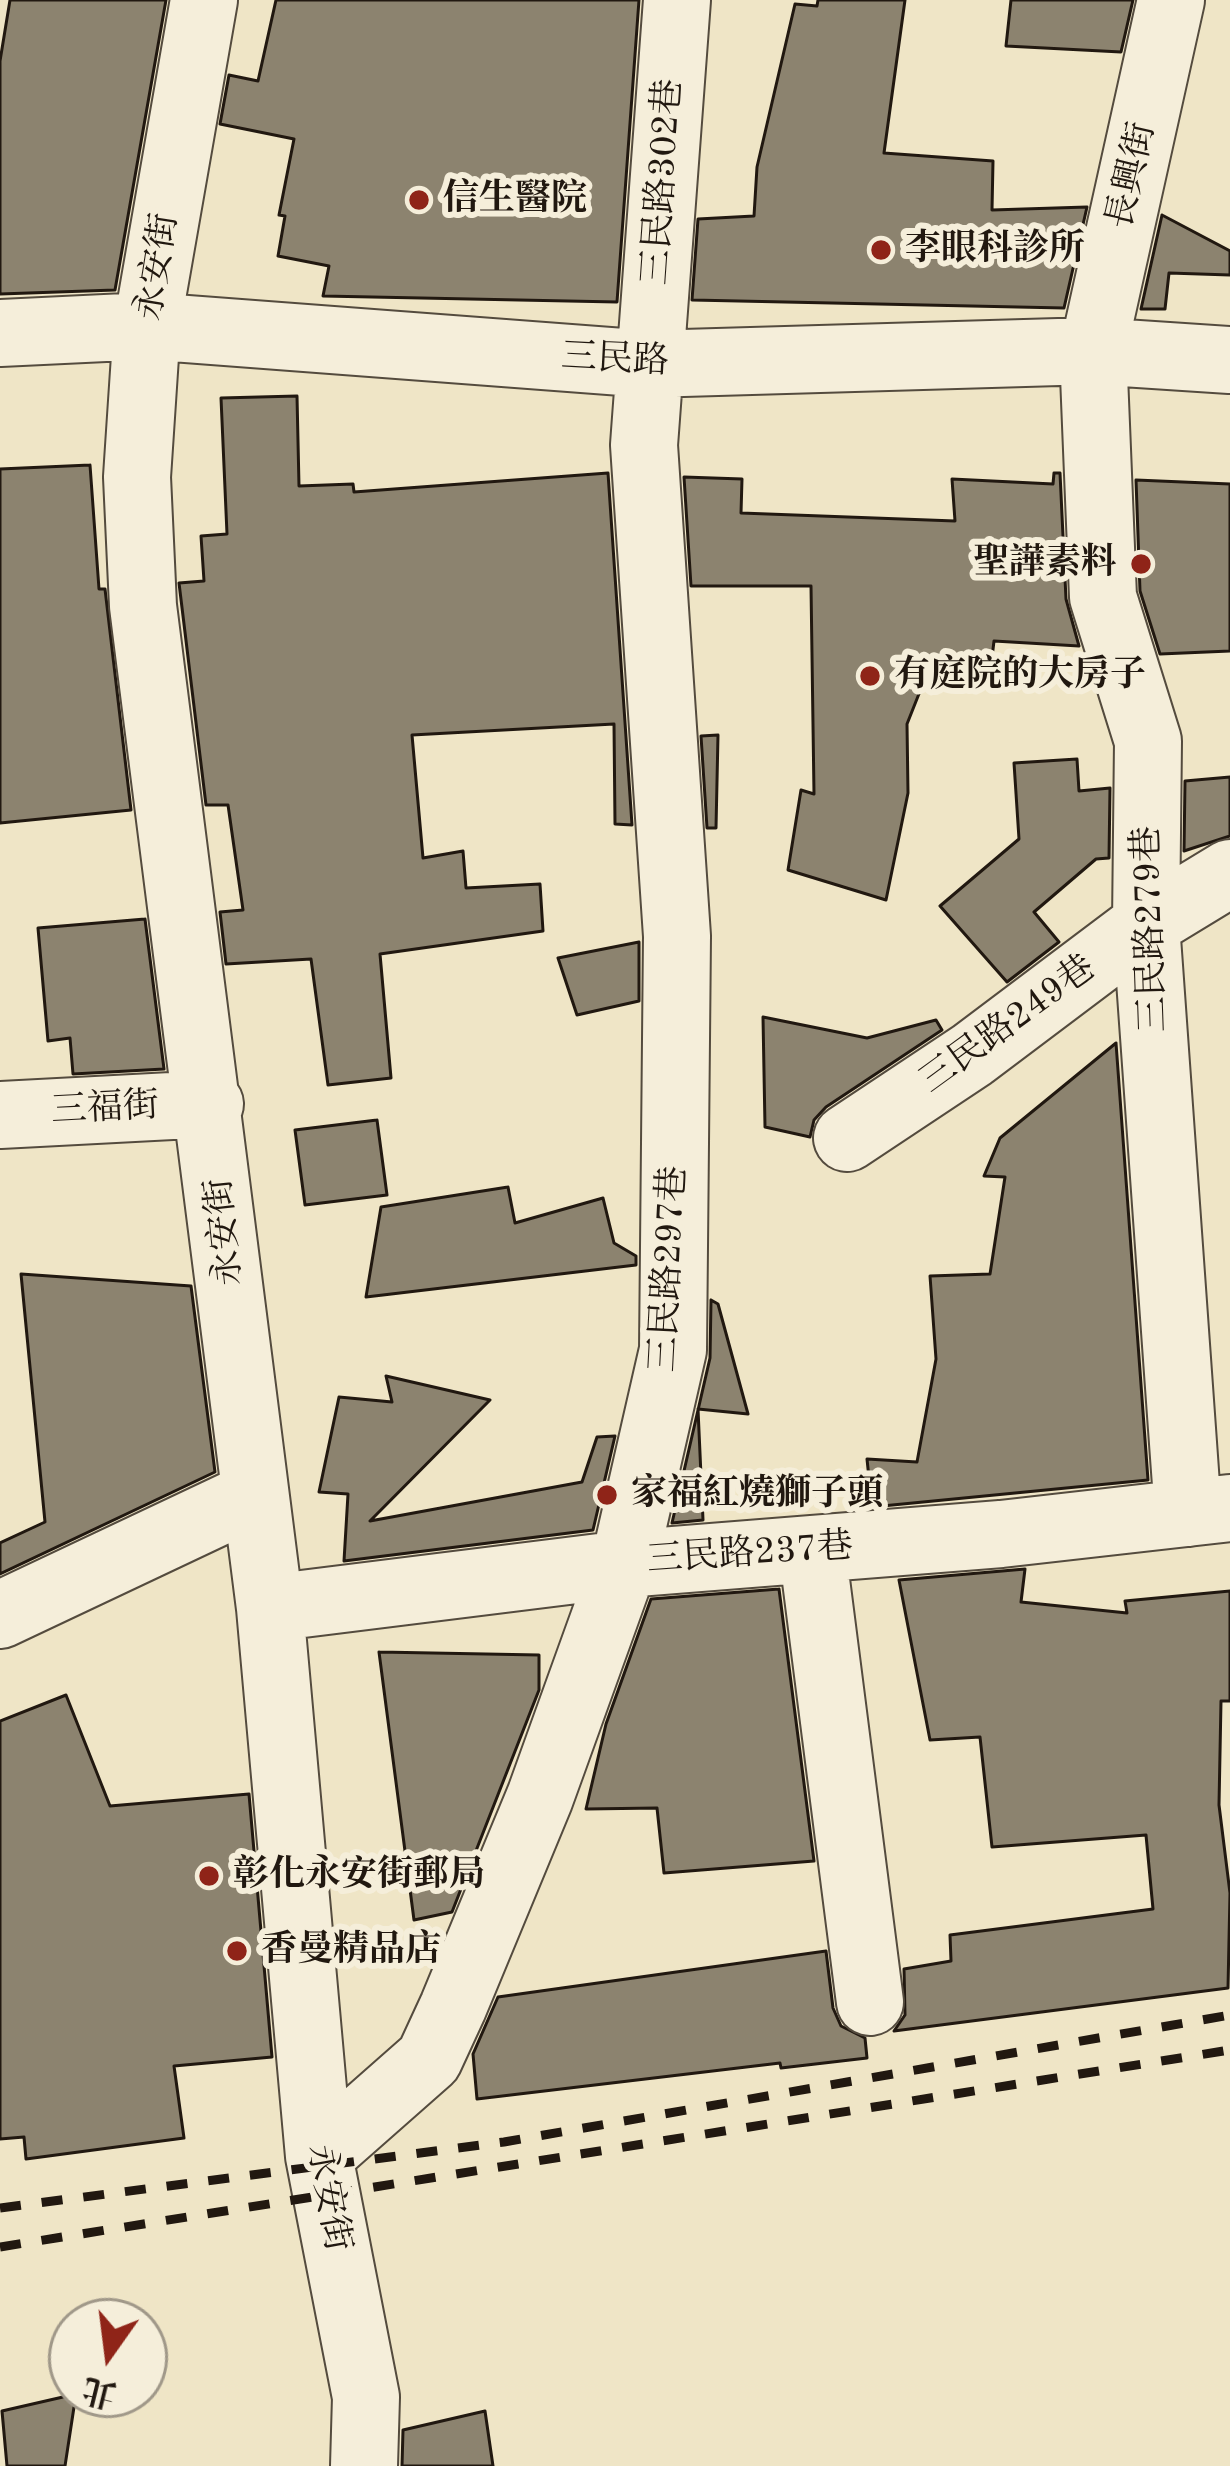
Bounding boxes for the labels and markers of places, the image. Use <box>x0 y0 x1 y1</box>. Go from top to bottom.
place label: 信生醫院 <box>443 178 587 222</box>
marker: 信生醫院 <box>406 187 432 213</box>
place label: 李眼科診所 <box>905 228 1085 272</box>
marker: 李眼科診所 <box>868 237 894 263</box>
place label: 聖譁素料 <box>973 542 1117 586</box>
marker: 聖譁素料 <box>1128 551 1154 577</box>
place label: 有庭院的大房子 <box>894 654 1146 698</box>
marker: 有庭院的大房子 <box>857 663 883 689</box>
place label: 家福紅燒獅子頭 <box>631 1473 883 1517</box>
marker: 家福紅燒獅子頭 <box>594 1482 620 1508</box>
place label: 彰化永安街郵局 <box>233 1854 485 1898</box>
marker: 彰化永安街郵局 <box>196 1863 222 1889</box>
place label: 香曼精品店 <box>261 1929 441 1973</box>
marker: 香曼精品店 <box>224 1938 250 1964</box>

